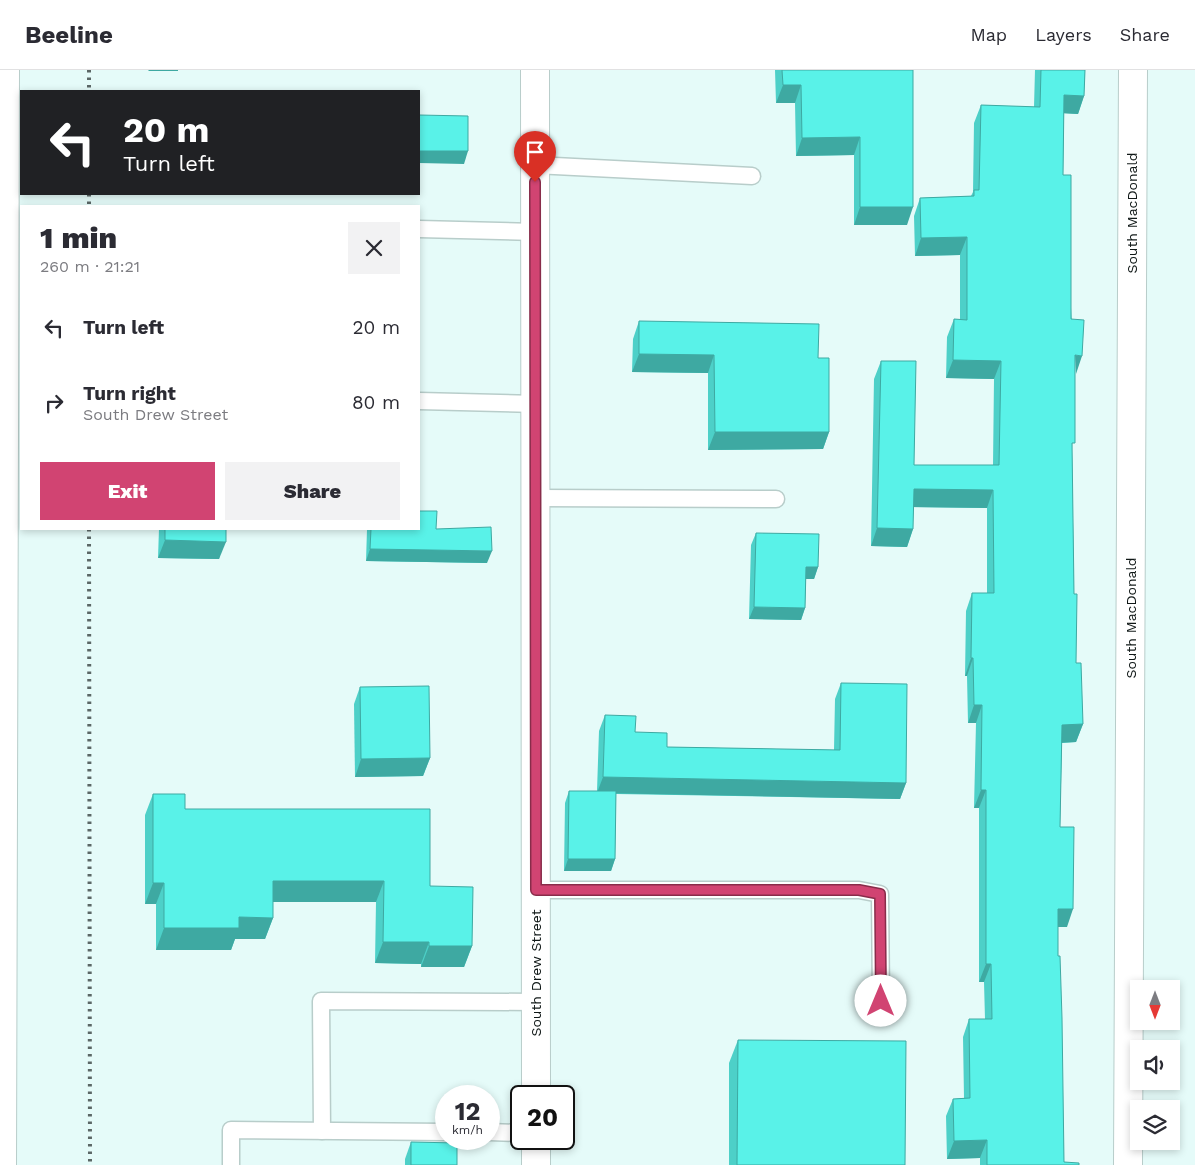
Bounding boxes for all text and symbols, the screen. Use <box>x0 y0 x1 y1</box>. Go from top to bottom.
text: Beeline <box>25 21 113 49</box>
text: Map <box>970 24 1007 45</box>
text: Layers <box>1035 24 1092 45</box>
text: Share <box>1120 24 1170 45</box>
text: 20 m <box>123 109 209 151</box>
icon: left <box>40 110 105 175</box>
pin <box>514 131 556 182</box>
icon: arrive <box>521 138 549 166</box>
text: Turn left <box>123 151 215 176</box>
street label: South MacDonald <box>1124 152 1140 274</box>
text: 1 min <box>40 220 117 255</box>
button: close <box>348 222 400 274</box>
text: 260 m · 21:21 <box>40 257 140 276</box>
icon: left <box>40 314 68 342</box>
text: Turn left <box>83 316 164 339</box>
text: 20 m <box>353 316 400 339</box>
text: Turn right <box>83 382 176 405</box>
icon: right <box>40 389 68 417</box>
text: 80 m <box>352 391 400 414</box>
text: South Drew Street <box>83 405 228 424</box>
button: Exit <box>40 462 215 520</box>
button: Share <box>225 462 400 520</box>
street label: South MacDonald <box>1123 557 1139 679</box>
street label: South Drew Street <box>528 909 544 1037</box>
position arrow <box>854 974 906 1026</box>
north arrow <box>1130 980 1180 1030</box>
map controls <box>1130 980 1180 1150</box>
button: sound <box>1130 1040 1180 1090</box>
speed limit sign: 20 <box>510 1085 575 1150</box>
text: 12 <box>455 1097 480 1126</box>
button: layers <box>1130 1100 1180 1150</box>
text: km/h <box>452 1123 483 1137</box>

